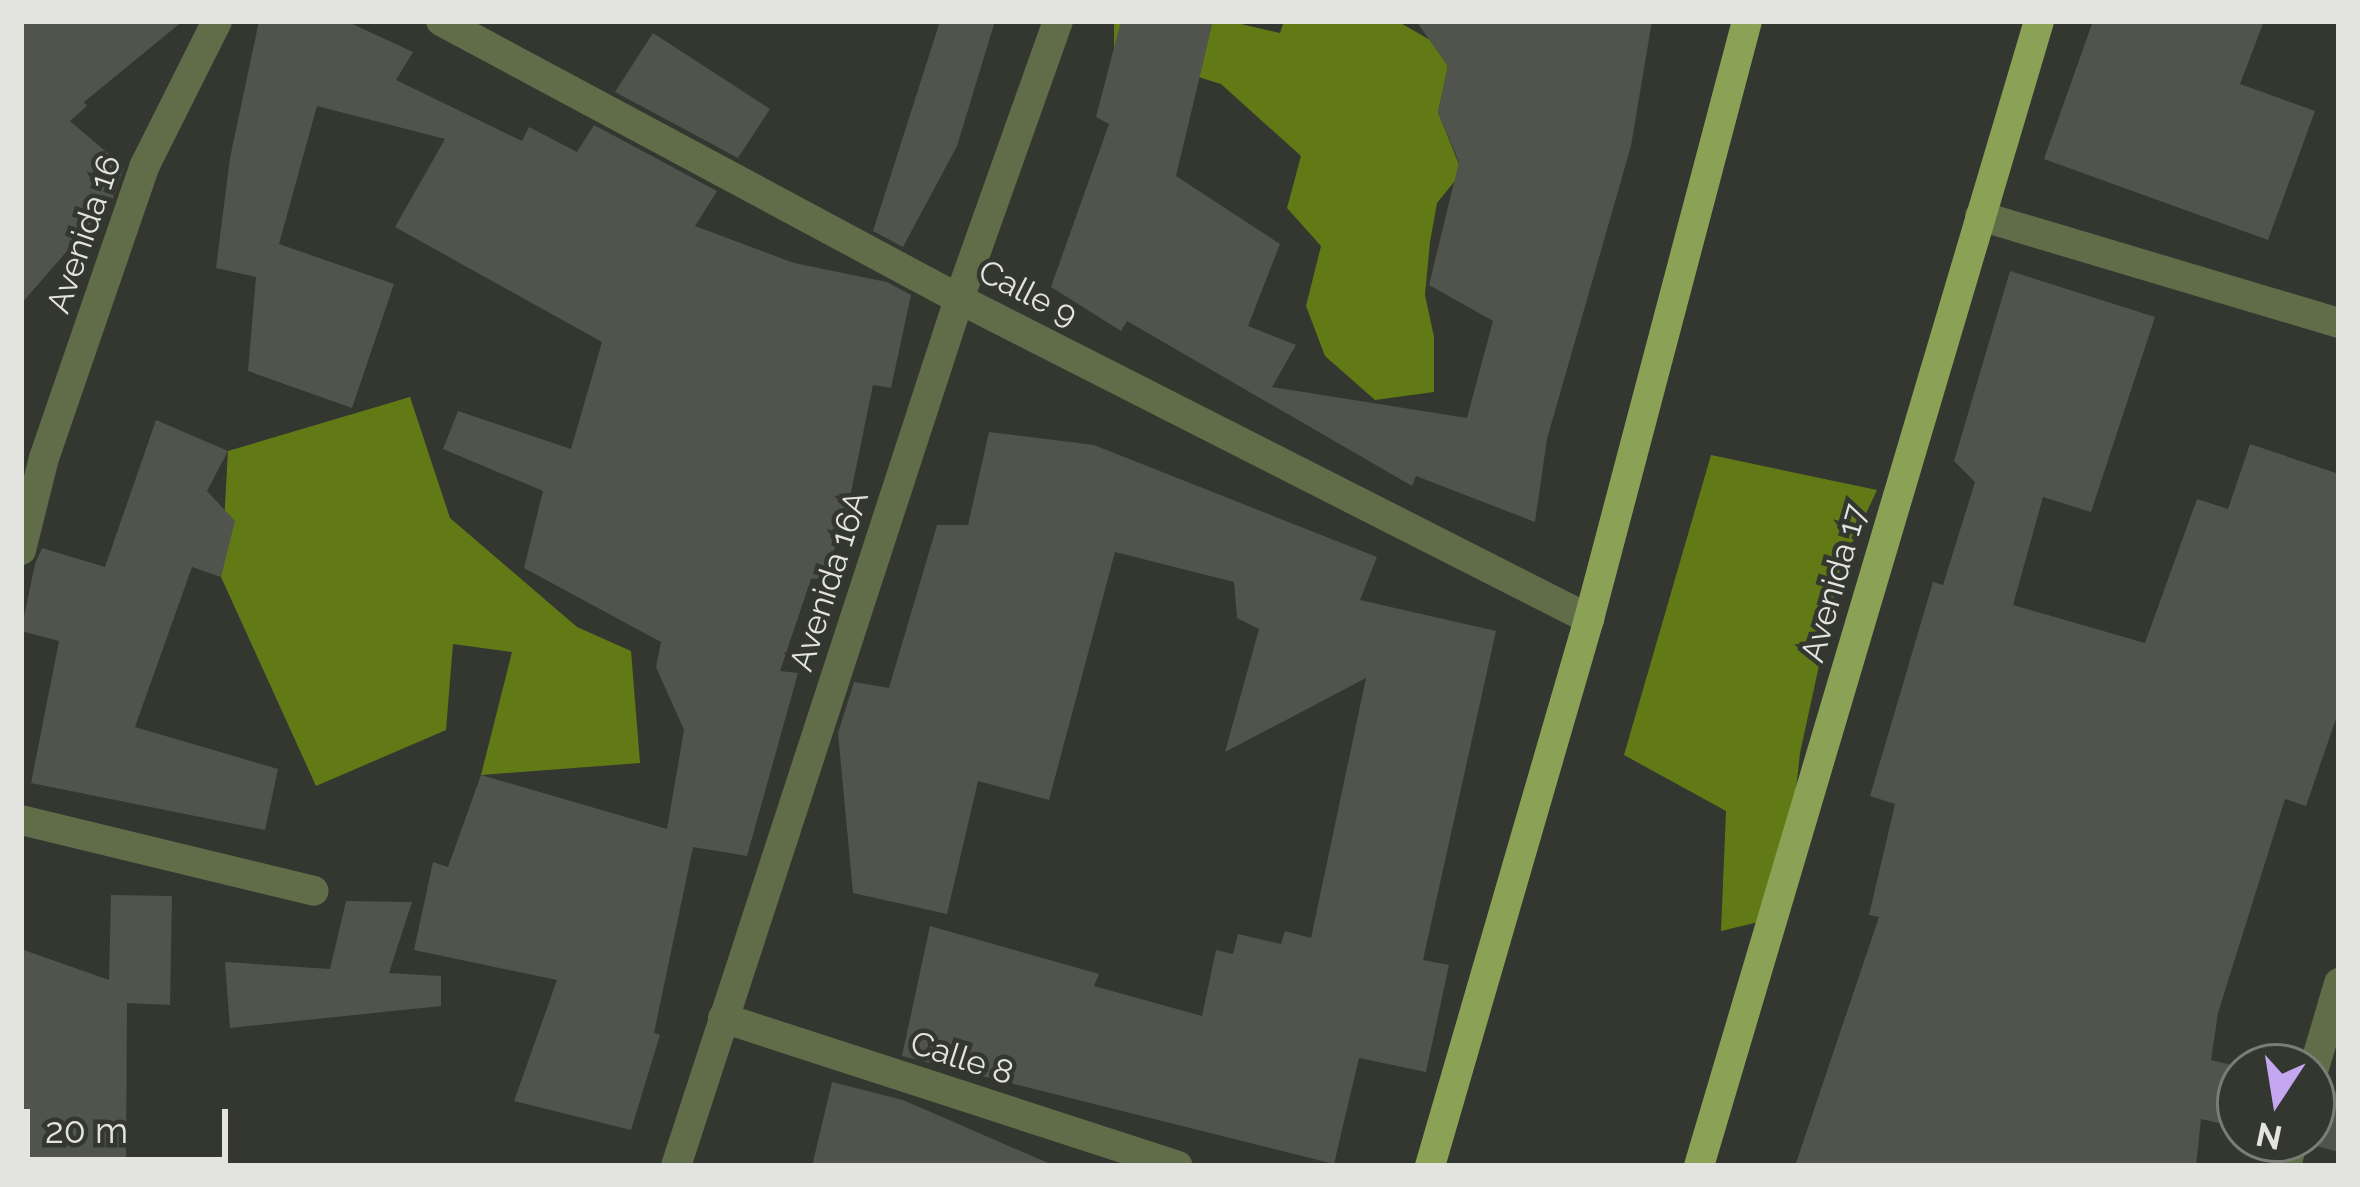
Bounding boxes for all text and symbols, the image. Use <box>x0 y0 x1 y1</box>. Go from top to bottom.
street label: Avenida 16 <box>38 150 130 318</box>
street label: Calle 9 <box>972 251 1084 335</box>
street label: Avenida 16A <box>781 486 877 676</box>
street label: Avenida 17 <box>1793 499 1875 667</box>
street label: Calle 8 <box>906 1023 1018 1093</box>
north arrow <box>2216 1043 2336 1163</box>
scale bar <box>30 1085 234 1159</box>
text: 20 m <box>45 1109 128 1151</box>
text: N <box>2253 1114 2285 1157</box>

